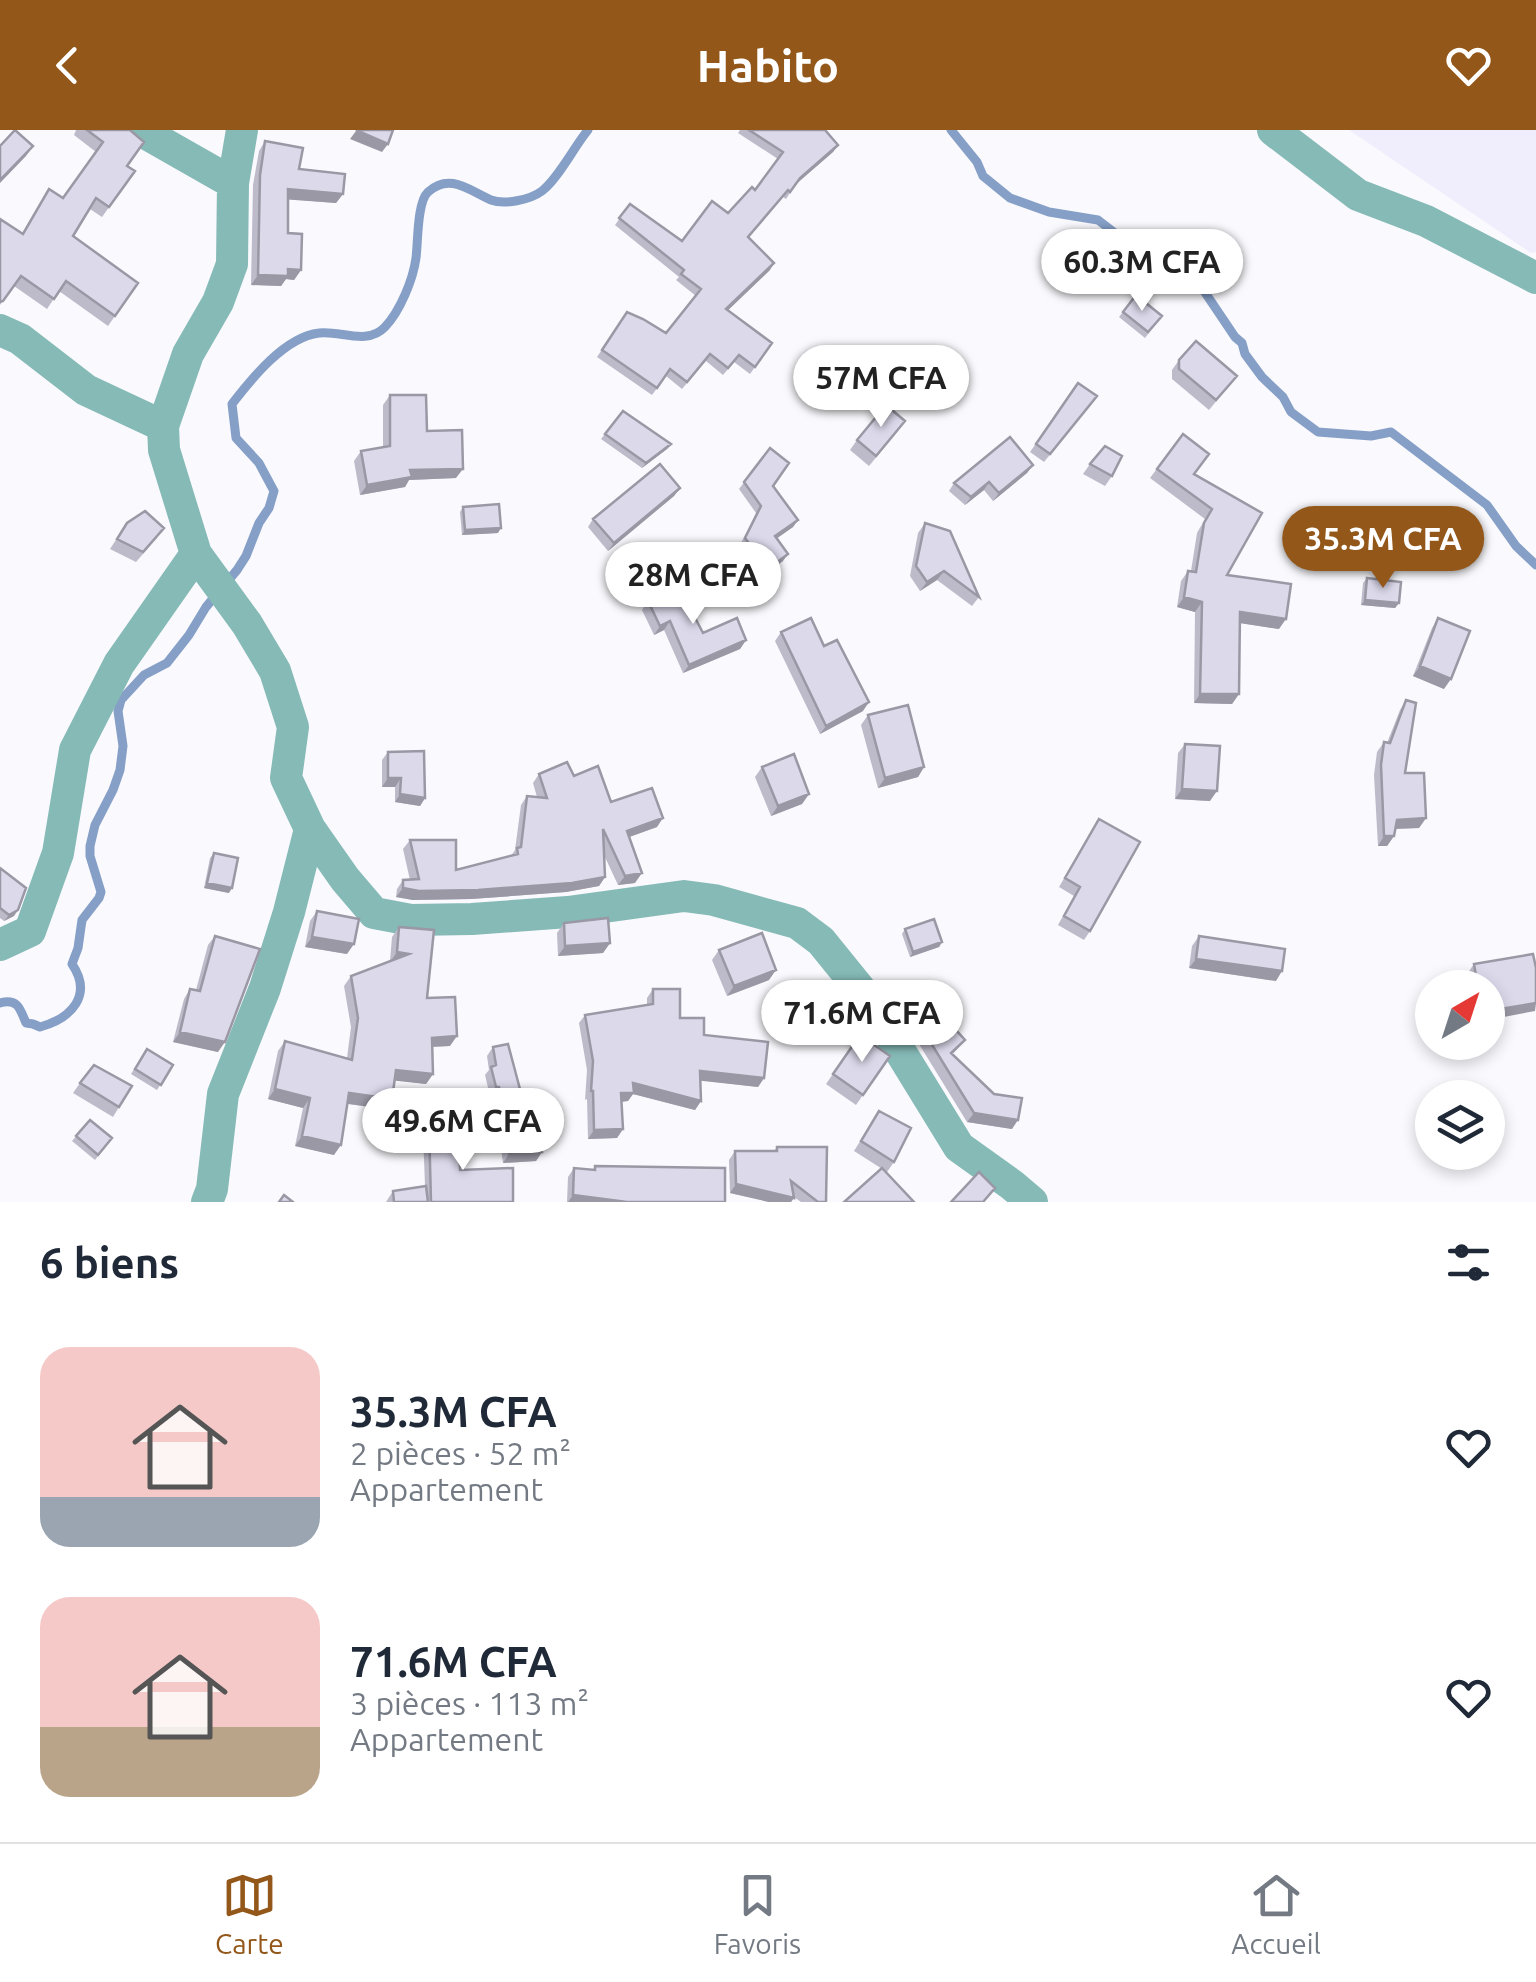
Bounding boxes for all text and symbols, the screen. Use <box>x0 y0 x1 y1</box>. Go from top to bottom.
icon: back <box>40 38 95 93</box>
icon: heart <box>1441 38 1496 93</box>
text: Habito <box>697 40 839 91</box>
pin: 60.3M CFA <box>1028 229 1256 314</box>
text: 60.3M CFA <box>1063 243 1221 279</box>
pin: 57M CFA <box>789 345 973 430</box>
text: 57M CFA <box>815 359 947 395</box>
pin: 35.3M CFA <box>1269 506 1497 591</box>
text: 35.3M CFA <box>1304 520 1462 556</box>
pin: 28M CFA <box>601 542 785 627</box>
text: 28M CFA <box>627 556 759 592</box>
north arrow <box>1415 970 1505 1060</box>
map controls <box>1415 970 1505 1170</box>
pin: 71.6M CFA <box>748 980 976 1065</box>
text: 71.6M CFA <box>783 994 941 1030</box>
button: layers <box>1415 1080 1505 1170</box>
pin: 49.6M CFA <box>349 1088 577 1173</box>
text: 49.6M CFA <box>384 1102 542 1138</box>
icon: filters <box>1441 1235 1496 1290</box>
text: 6 biens <box>40 1239 179 1286</box>
icon: home <box>120 1387 240 1507</box>
text: 35.3M CFA <box>350 1388 557 1435</box>
icon: heart <box>1441 1420 1496 1475</box>
text: 2 pièces · 52 m² <box>350 1435 571 1471</box>
text: Appartement <box>350 1471 543 1507</box>
icon: home <box>120 1637 240 1757</box>
text: 71.6M CFA <box>350 1638 557 1685</box>
icon: heart <box>1441 1670 1496 1725</box>
text: 3 pièces · 113 m² <box>350 1685 589 1721</box>
text: Appartement <box>350 1721 543 1757</box>
tab: Carte <box>215 1868 284 1959</box>
tab: Favoris <box>714 1868 801 1959</box>
tab: Accueil <box>1231 1868 1321 1959</box>

